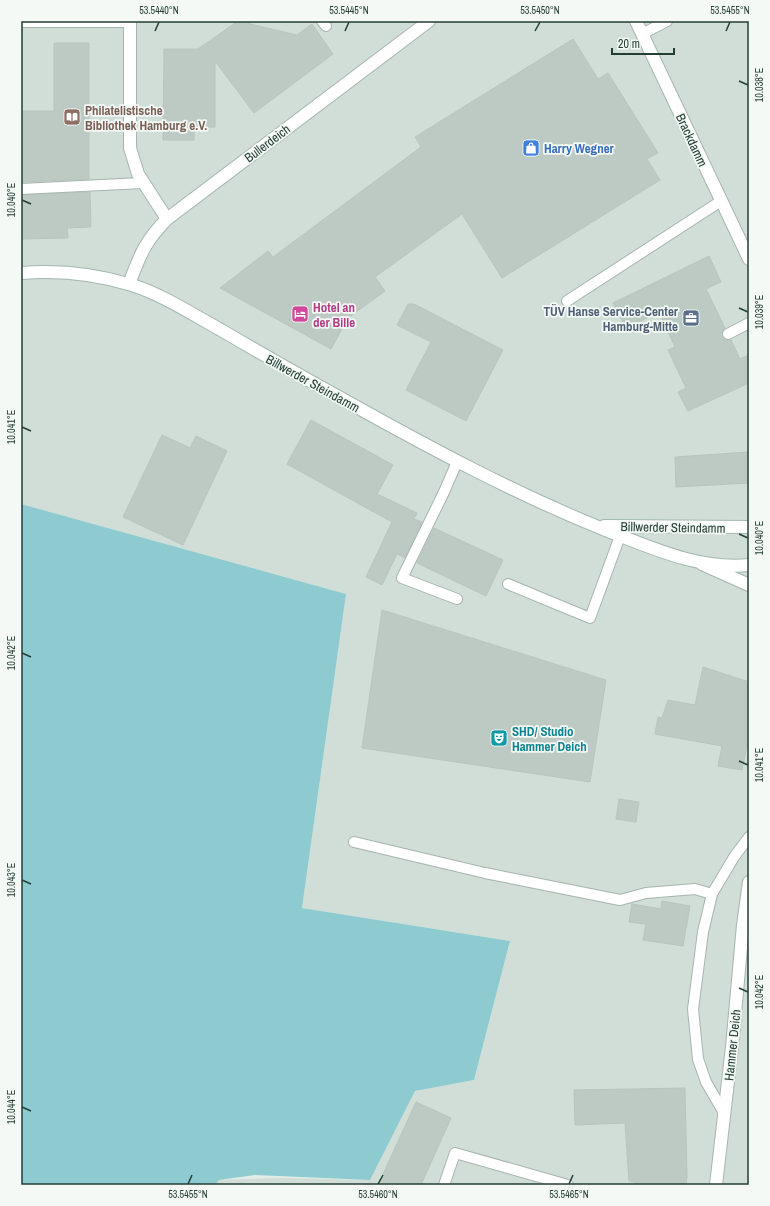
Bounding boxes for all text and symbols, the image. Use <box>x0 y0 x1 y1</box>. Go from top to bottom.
text: 53.5440°N <box>139 4 179 17</box>
text: 53.5445°N <box>329 4 369 17</box>
text: 53.5450°N <box>520 4 560 17</box>
text: 53.5455°N <box>710 4 750 17</box>
scale bar <box>612 30 674 56</box>
text: 20 m <box>618 36 640 52</box>
text: 10.038°E <box>753 68 766 102</box>
place label: Philatelistische Bibliothek Hamburg e.V. <box>85 102 207 134</box>
library icon: Philatelistische Bibliothek Hamburg e.V. <box>62 107 82 127</box>
street label: Brackdamm <box>672 111 711 170</box>
street label: Bullerdeich <box>241 121 294 166</box>
shop icon: Harry Wegner <box>521 138 541 158</box>
place label: Harry Wegner <box>544 140 615 157</box>
text: 10.040°E <box>5 183 18 217</box>
text: 10.039°E <box>753 295 766 329</box>
place label: Hotel an der Bille <box>313 299 355 331</box>
place label: TÜV Hanse Service-Center Hamburg-Mitte <box>544 303 679 335</box>
hotel icon: Hotel an der Bille <box>290 304 310 324</box>
office icon: TÜV Hanse Service-Center Hamburg-Mitte <box>681 308 701 328</box>
street label: Billwerder Steindamm <box>263 351 363 416</box>
text: 10.041°E <box>5 410 18 444</box>
street label: Billwerder Steindamm <box>620 518 726 537</box>
text: 10.040°E <box>753 521 766 555</box>
text: 10.042°E <box>5 636 18 670</box>
place label: SHD/ Studio Hammer Deich <box>512 723 587 755</box>
theatre icon: SHD/ Studio Hammer Deich <box>489 728 509 748</box>
text: 10.041°E <box>753 748 766 782</box>
text: 10.043°E <box>5 863 18 897</box>
text: 10.042°E <box>753 975 766 1009</box>
street label: Hammer Deich <box>720 1008 745 1082</box>
text: 10.044°E <box>5 1090 18 1124</box>
text: 53.5455°N <box>168 1188 208 1201</box>
text: 53.5460°N <box>358 1188 398 1201</box>
text: 53.5465°N <box>549 1188 589 1201</box>

